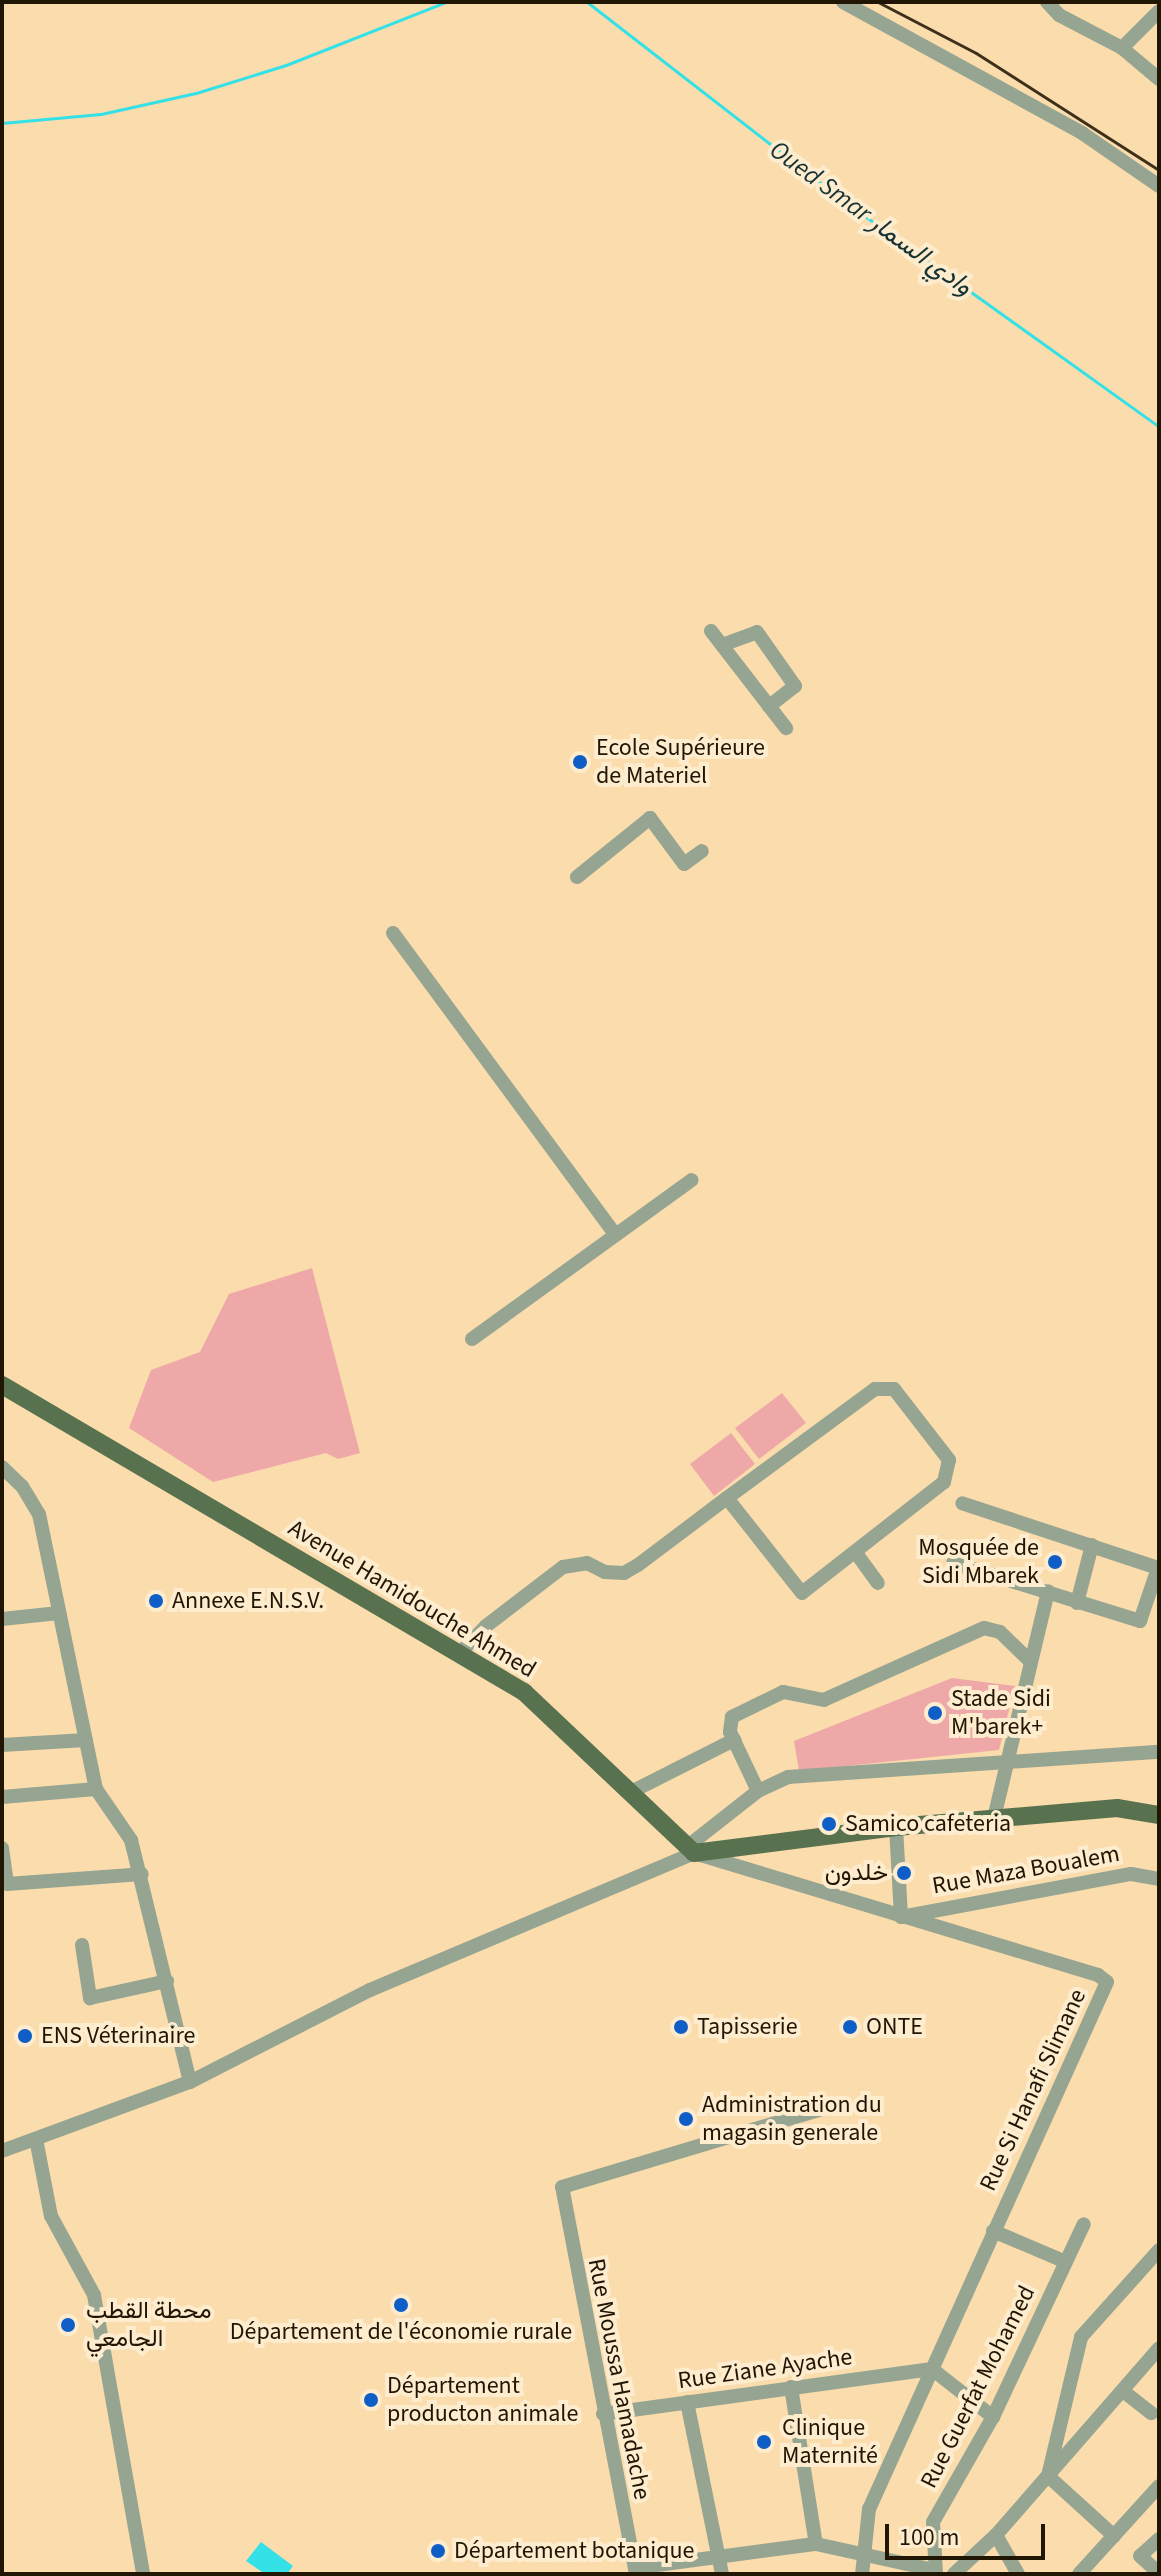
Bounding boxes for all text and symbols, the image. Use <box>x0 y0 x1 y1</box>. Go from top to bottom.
water label: Oued Smar وادي السمار <box>763 134 979 302</box>
place label: Ecole Supérieure de Materiel <box>596 734 765 790</box>
marker: Ecole Supérieure de Materiel <box>571 753 589 771</box>
street label: Avenue Hamidouche Ahmed <box>283 1514 541 1684</box>
place label: Mosquée de Sidi Mbarek <box>918 1534 1039 1590</box>
marker: Mosquée de Sidi Mbarek <box>1046 1553 1064 1571</box>
place label: Annexe E.N.S.V. <box>172 1587 324 1615</box>
marker: Annexe E.N.S.V. <box>147 1592 165 1610</box>
place label: Stade Sidi M'barek+ <box>951 1685 1051 1741</box>
marker: Stade Sidi M'barek+ <box>926 1704 944 1722</box>
place label: Samico cafeteria <box>845 1810 1011 1838</box>
marker: Samico cafeteria <box>820 1815 838 1833</box>
street label: Rue Maza Boualem <box>930 1839 1122 1901</box>
place label: خلدون <box>825 1859 888 1887</box>
marker: خلدون <box>895 1864 913 1882</box>
street label: Rue Si Hanafi Slimane <box>974 1984 1092 2196</box>
place label: Tapisserie <box>697 2013 798 2041</box>
place label: ONTE <box>866 2013 923 2041</box>
marker: Tapisserie <box>672 2018 690 2036</box>
marker: ONTE <box>841 2018 859 2036</box>
place label: ENS Véterinaire <box>41 2022 195 2050</box>
marker: ENS Véterinaire <box>16 2027 34 2045</box>
place label: Administration du magasin generale <box>702 2091 882 2147</box>
marker: Administration du magasin generale <box>677 2110 695 2128</box>
street label: Rue Moussa Hamadache <box>581 2256 657 2502</box>
street label: Rue Guerfat Mohamed <box>914 2281 1042 2493</box>
marker: Département de l'économie rurale <box>392 2296 410 2314</box>
place label: محطة القطب الجامعي <box>86 2297 212 2353</box>
marker: محطة القطب الجامعي <box>57 2314 79 2336</box>
place label: Département de l'économie rurale <box>230 2318 572 2346</box>
street label: Rue Ziane Ayache <box>676 2343 854 2395</box>
place label: Département producton animale <box>387 2372 578 2428</box>
marker: Département producton animale <box>362 2391 380 2409</box>
place label: Clinique Maternité <box>782 2414 878 2470</box>
marker: Clinique Maternité <box>753 2431 775 2453</box>
scale bar <box>889 2508 1049 2558</box>
text: 100 m <box>899 2520 959 2555</box>
place label: Département botanique <box>454 2537 694 2565</box>
marker: Département botanique <box>429 2542 447 2560</box>

